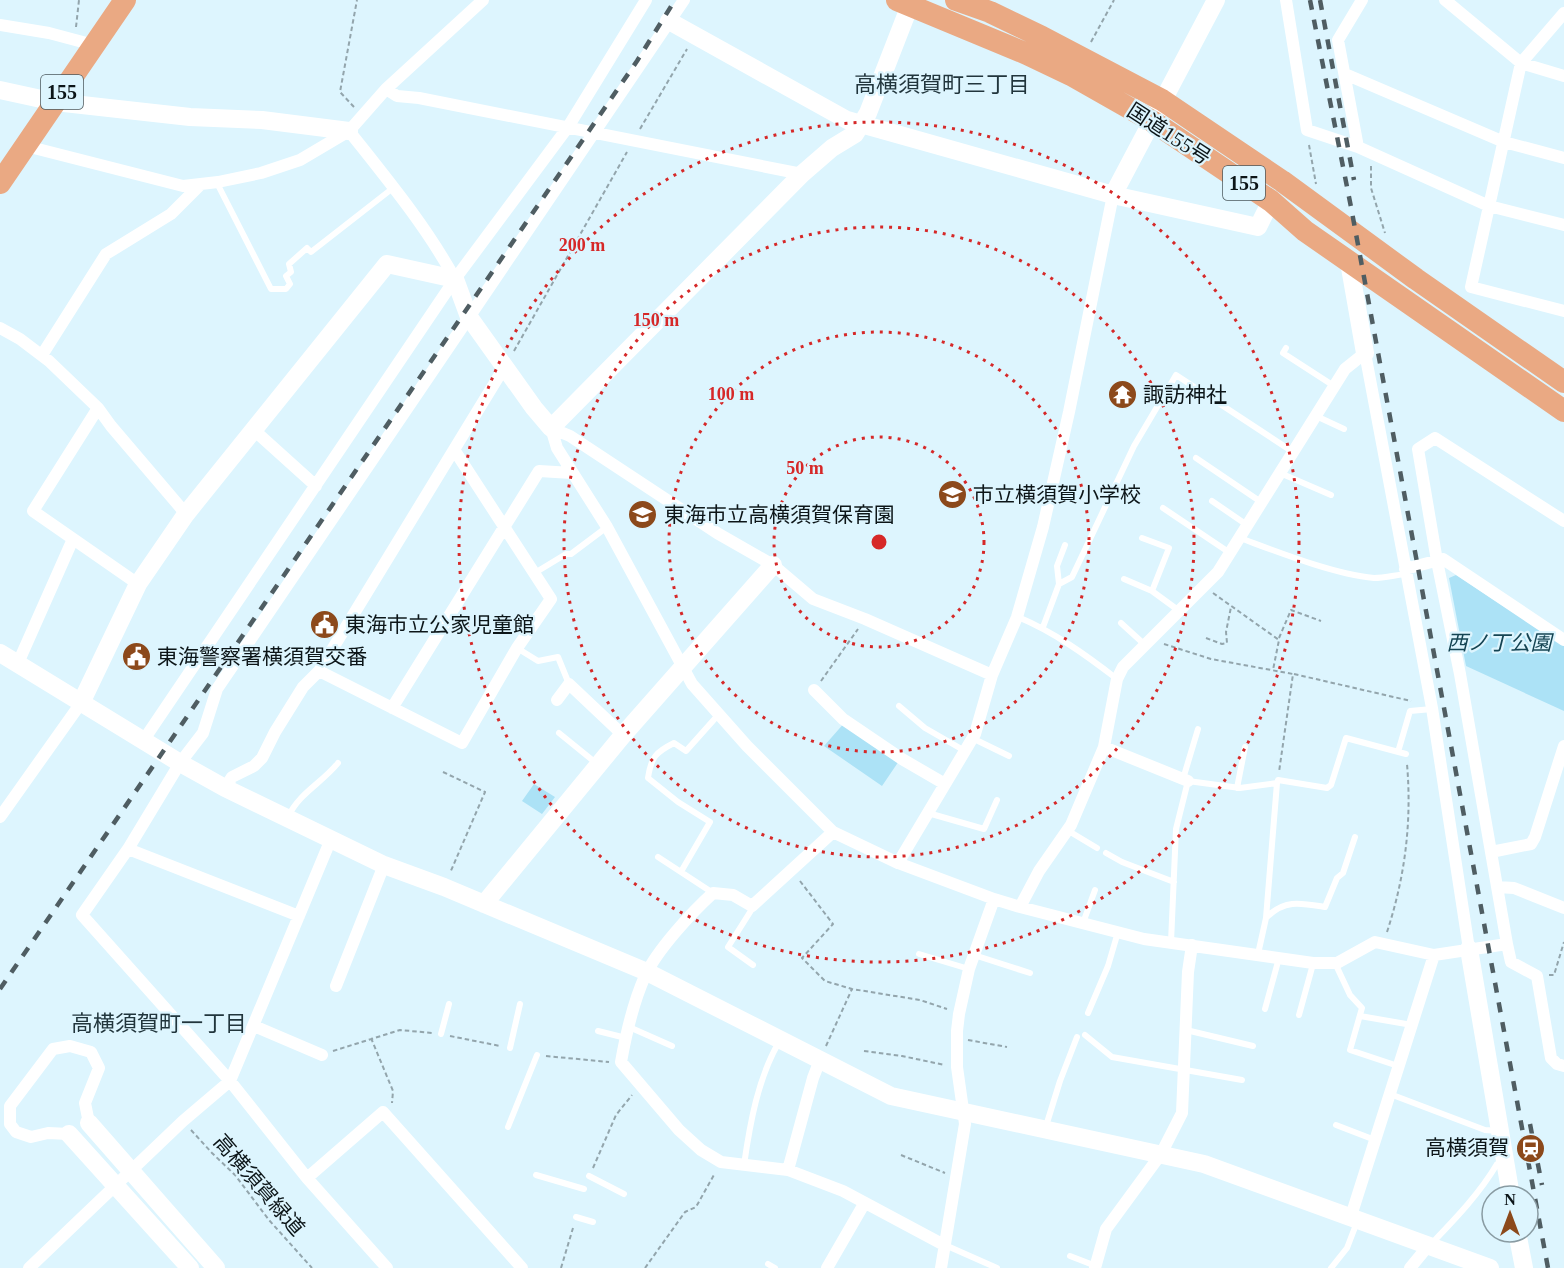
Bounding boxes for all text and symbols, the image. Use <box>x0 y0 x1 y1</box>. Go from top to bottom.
district label: 高横須賀町三丁目 <box>854 72 1030 97</box>
road number: 155 <box>41 75 83 109</box>
street label: 国道155号 <box>1123 98 1215 170</box>
road number: 155 <box>1223 166 1265 200</box>
text: 200 m <box>559 235 605 255</box>
text: 150 m <box>633 310 679 330</box>
temple icon: 諏訪神社 <box>1106 379 1138 411</box>
place label: 諏訪神社 <box>1143 383 1227 407</box>
text: 100 m <box>708 384 754 404</box>
text: 50 m <box>786 458 824 478</box>
school or university icon: 市立横須賀小学校 <box>936 479 968 511</box>
place label: 市立横須賀小学校 <box>973 483 1141 507</box>
school or university icon: 東海市立高横須賀保育園 <box>627 499 659 531</box>
place label: 東海市立高横須賀保育園 <box>664 503 895 527</box>
centre of rings <box>869 532 889 552</box>
public building icon: 東海市立公家児童館 <box>308 609 340 641</box>
place label: 東海市立公家児童館 <box>345 613 534 637</box>
park label: 西ノ丁公園 <box>1447 631 1554 655</box>
public building icon: 東海警察署横須賀交番 <box>120 641 152 673</box>
place label: 東海警察署横須賀交番 <box>157 645 367 669</box>
district label: 高横須賀町一丁目 <box>71 1011 247 1036</box>
street label: 高横須賀緑道 <box>209 1130 309 1240</box>
station icon: 高横須賀 <box>1514 1132 1546 1164</box>
place label: 高横須賀 <box>1425 1136 1509 1160</box>
north arrow <box>1480 1184 1540 1244</box>
text: N <box>1504 1191 1516 1208</box>

